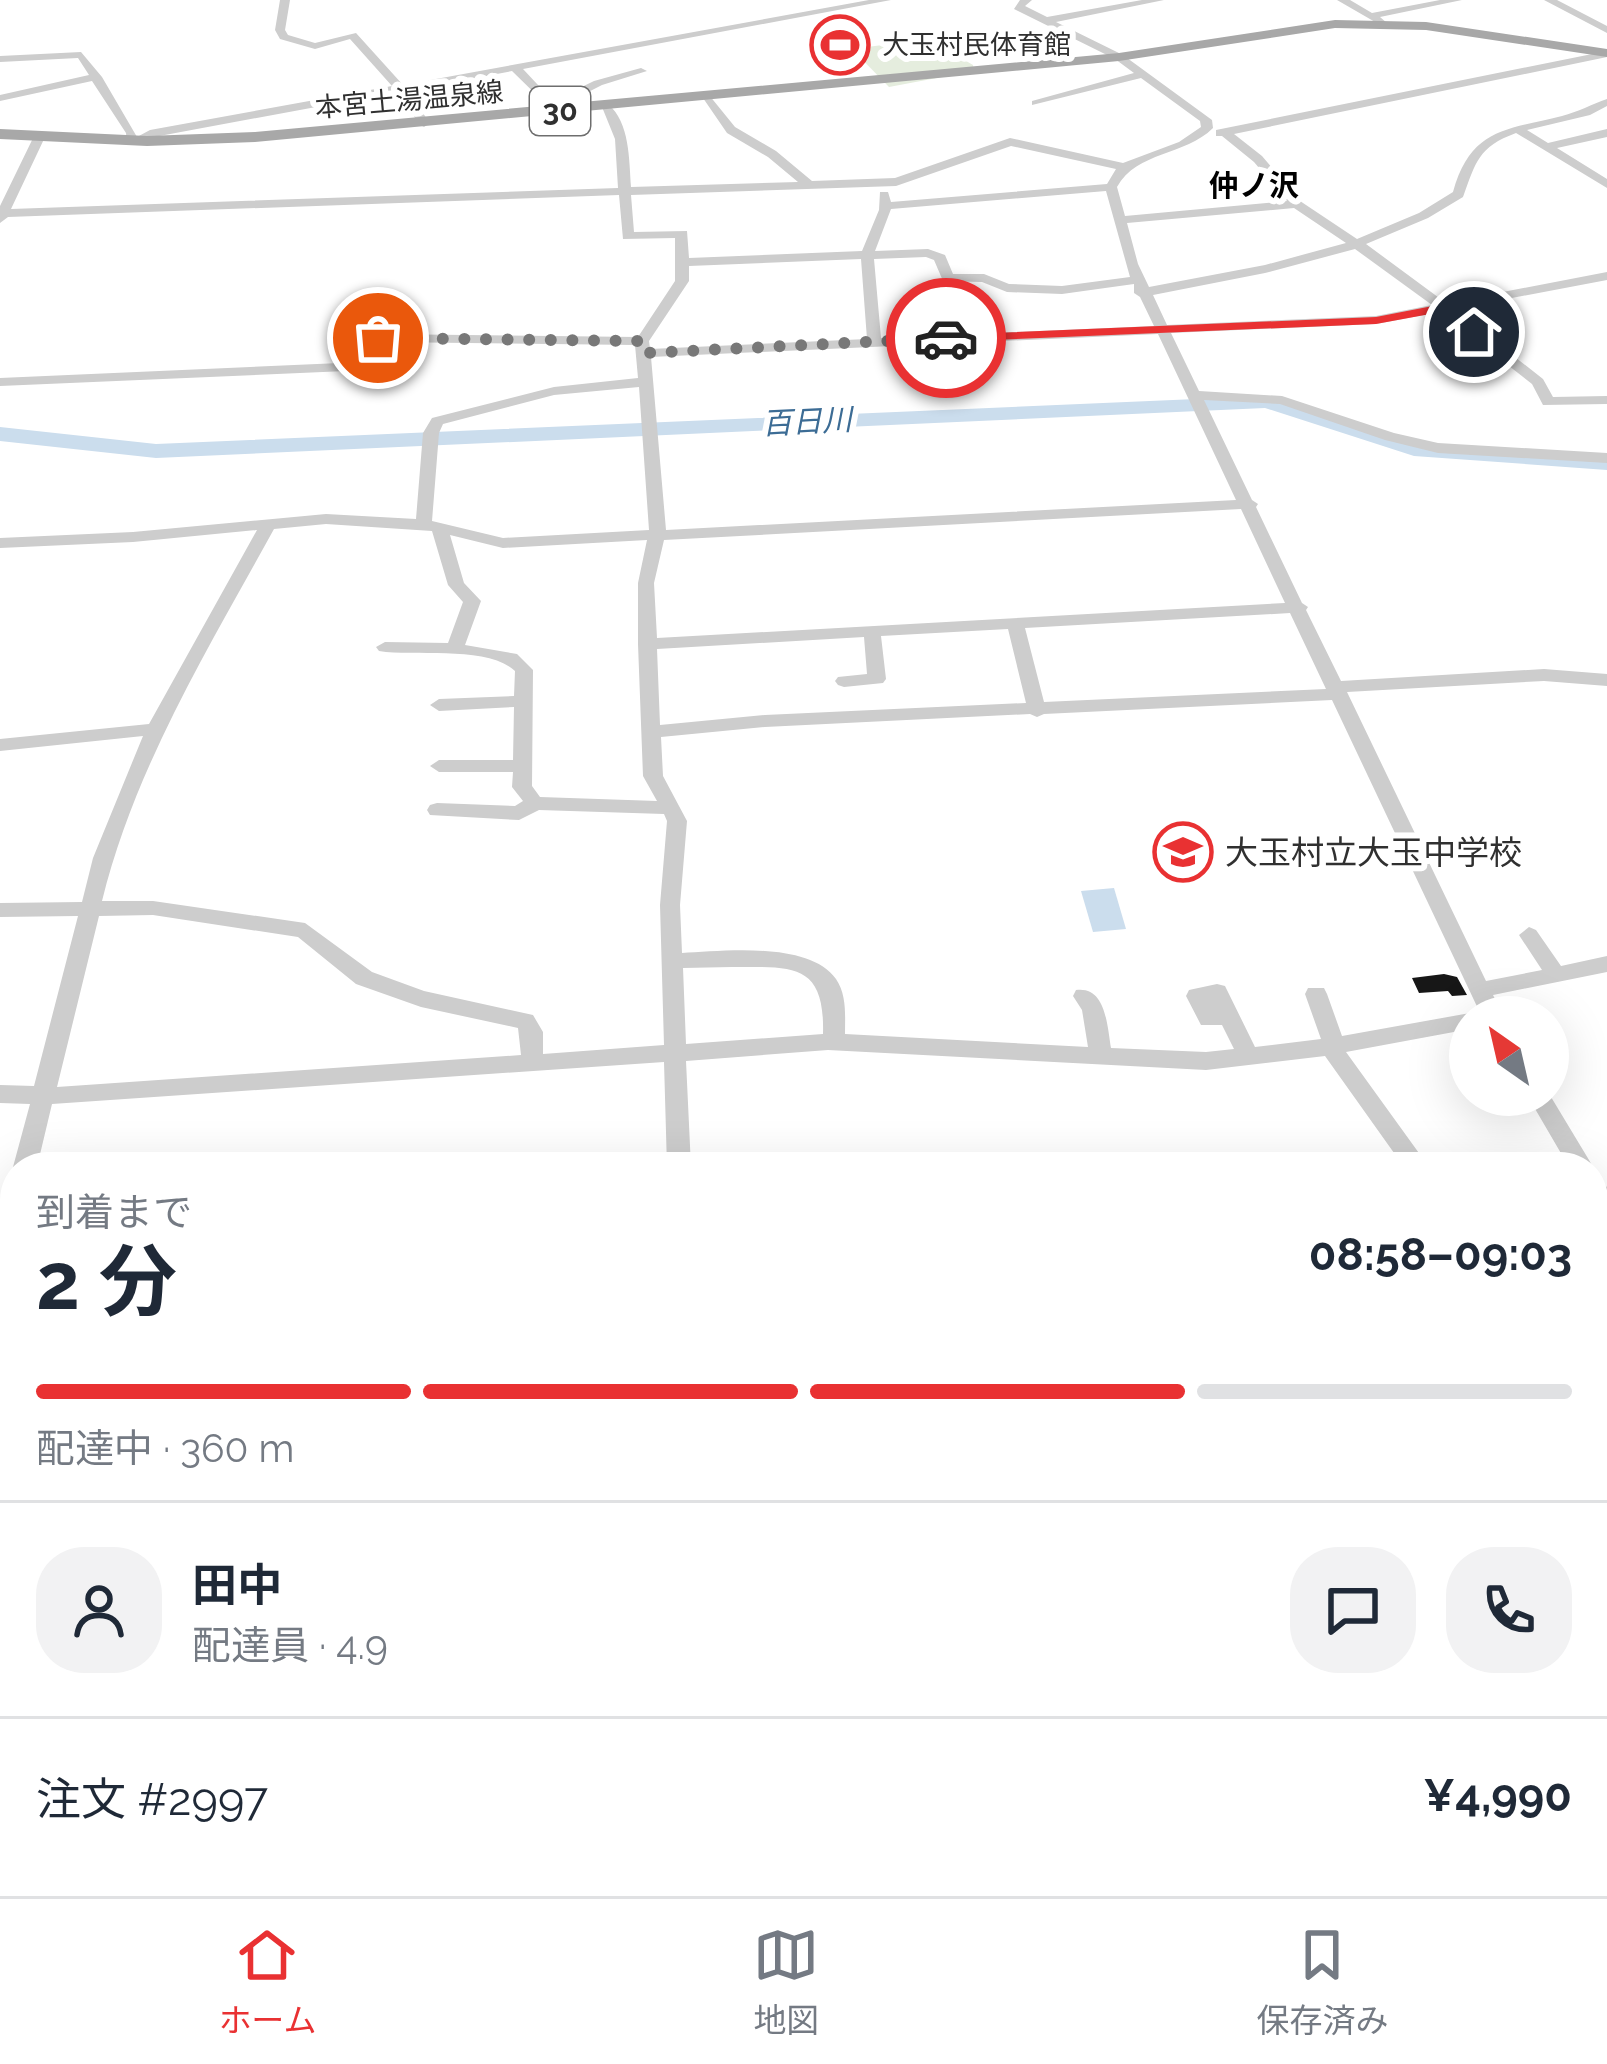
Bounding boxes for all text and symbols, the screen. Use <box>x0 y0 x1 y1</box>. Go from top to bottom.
sports icon: 大玉村民体育館 <box>809 14 871 76</box>
place label: 大玉村民体育館 <box>882 29 1071 60</box>
street label: 本宮土湯温泉線 <box>313 76 504 123</box>
road number: 30 <box>530 87 590 135</box>
district label: 仲ノ沢 <box>1209 168 1299 203</box>
courier <box>886 278 1006 398</box>
pin <box>1423 281 1525 383</box>
pin <box>327 287 429 389</box>
icon: home <box>1441 299 1507 365</box>
icon: bag <box>345 305 411 371</box>
icon: car <box>913 305 979 371</box>
water label: 百日川 <box>761 402 856 441</box>
school or university icon: 大玉村立大玉中学校 <box>1152 821 1214 883</box>
place label: 大玉村立大玉中学校 <box>1225 833 1522 872</box>
north arrow <box>1449 996 1569 1116</box>
map controls <box>1449 996 1569 1116</box>
text: 到着まで <box>36 1189 192 1235</box>
text: 08:58–09:03 <box>1309 1228 1572 1281</box>
text: 2 分 <box>36 1236 177 1327</box>
text: 配達中 · 360 m <box>36 1425 294 1471</box>
button: person <box>36 1547 162 1673</box>
button: chat <box>1290 1547 1416 1673</box>
button: phone <box>1446 1547 1572 1673</box>
text: 田中 <box>192 1559 282 1612</box>
text: 配達員 · 4.9 <box>192 1622 388 1668</box>
text: ¥4,990 <box>1423 1769 1572 1822</box>
text: 注文 #2997 <box>36 1773 268 1826</box>
tab: ホーム <box>218 1922 317 2042</box>
tab: 地図 <box>753 1922 819 2042</box>
tab: 保存済み <box>1256 1922 1388 2042</box>

